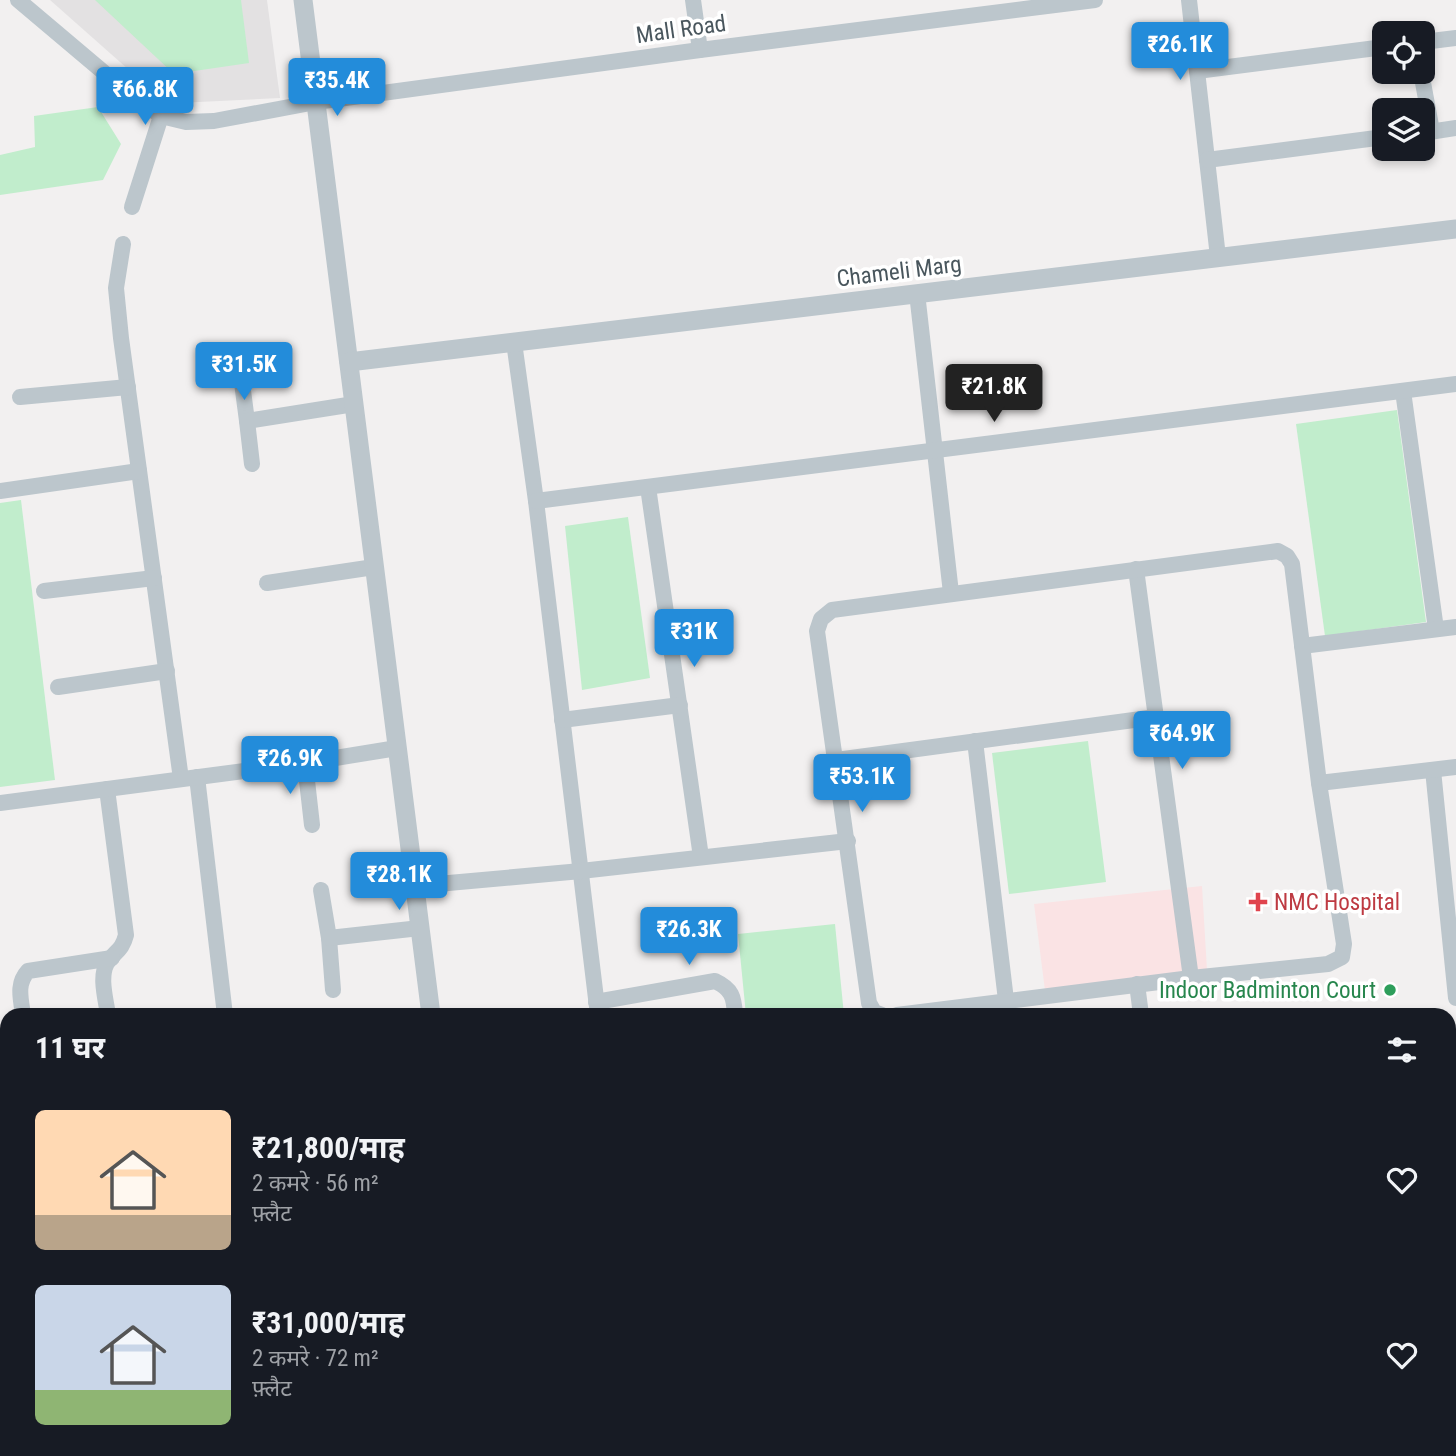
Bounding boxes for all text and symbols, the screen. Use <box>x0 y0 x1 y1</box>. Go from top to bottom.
street label: Mall Road <box>634 10 728 49</box>
map controls <box>1372 21 1435 161</box>
button: locate <box>1372 21 1435 84</box>
pin: ₹26.1K <box>1123 22 1237 82</box>
text: ₹26.1K <box>1147 31 1213 58</box>
pin: ₹35.4K <box>280 58 394 118</box>
text: ₹35.4K <box>304 67 370 94</box>
pin: ₹66.8K <box>88 68 202 127</box>
text: ₹66.8K <box>112 76 178 103</box>
button: layers <box>1372 98 1435 161</box>
street label: Chameli Marg <box>835 250 963 293</box>
pin: ₹31.5K <box>187 342 301 402</box>
text: ₹31.5K <box>211 351 277 378</box>
pin: ₹21.8K <box>937 364 1051 424</box>
text: ₹21.8K <box>961 373 1027 400</box>
pin: ₹31K <box>653 610 735 669</box>
text: ₹31K <box>671 618 717 645</box>
pin: ₹64.9K <box>1125 712 1239 771</box>
text: ₹64.9K <box>1149 720 1215 747</box>
pin: ₹26.9K <box>233 736 347 796</box>
text: ₹26.9K <box>257 745 323 772</box>
pin: ₹53.1K <box>805 754 919 814</box>
text: ₹53.1K <box>829 763 895 790</box>
pin: ₹28.1K <box>342 852 456 912</box>
text: ₹28.1K <box>366 861 432 888</box>
place label: NMC Hospital <box>1274 889 1400 916</box>
marker: NMC Hospital <box>1248 892 1268 912</box>
pin: ₹26.3K <box>632 908 746 967</box>
text: ₹26.3K <box>656 916 722 943</box>
place label: Indoor Badminton Court <box>1159 977 1376 1004</box>
marker: Indoor Badminton Court <box>1382 982 1398 998</box>
text: 11 घर <box>35 1030 105 1065</box>
icon: filters <box>1383 1031 1421 1069</box>
text: ₹21,800/माह <box>252 1130 405 1165</box>
icon: home <box>91 1138 175 1222</box>
icon: heart <box>1383 1161 1421 1199</box>
text: 2 कमरे · 56 m² <box>252 1170 379 1197</box>
text: फ़्लैट <box>252 1200 292 1227</box>
text: ₹31,000/माह <box>252 1305 405 1340</box>
icon: home <box>91 1313 175 1397</box>
icon: heart <box>1383 1336 1421 1374</box>
text: 2 कमरे · 72 m² <box>252 1345 379 1372</box>
text: फ़्लैट <box>252 1375 292 1402</box>

